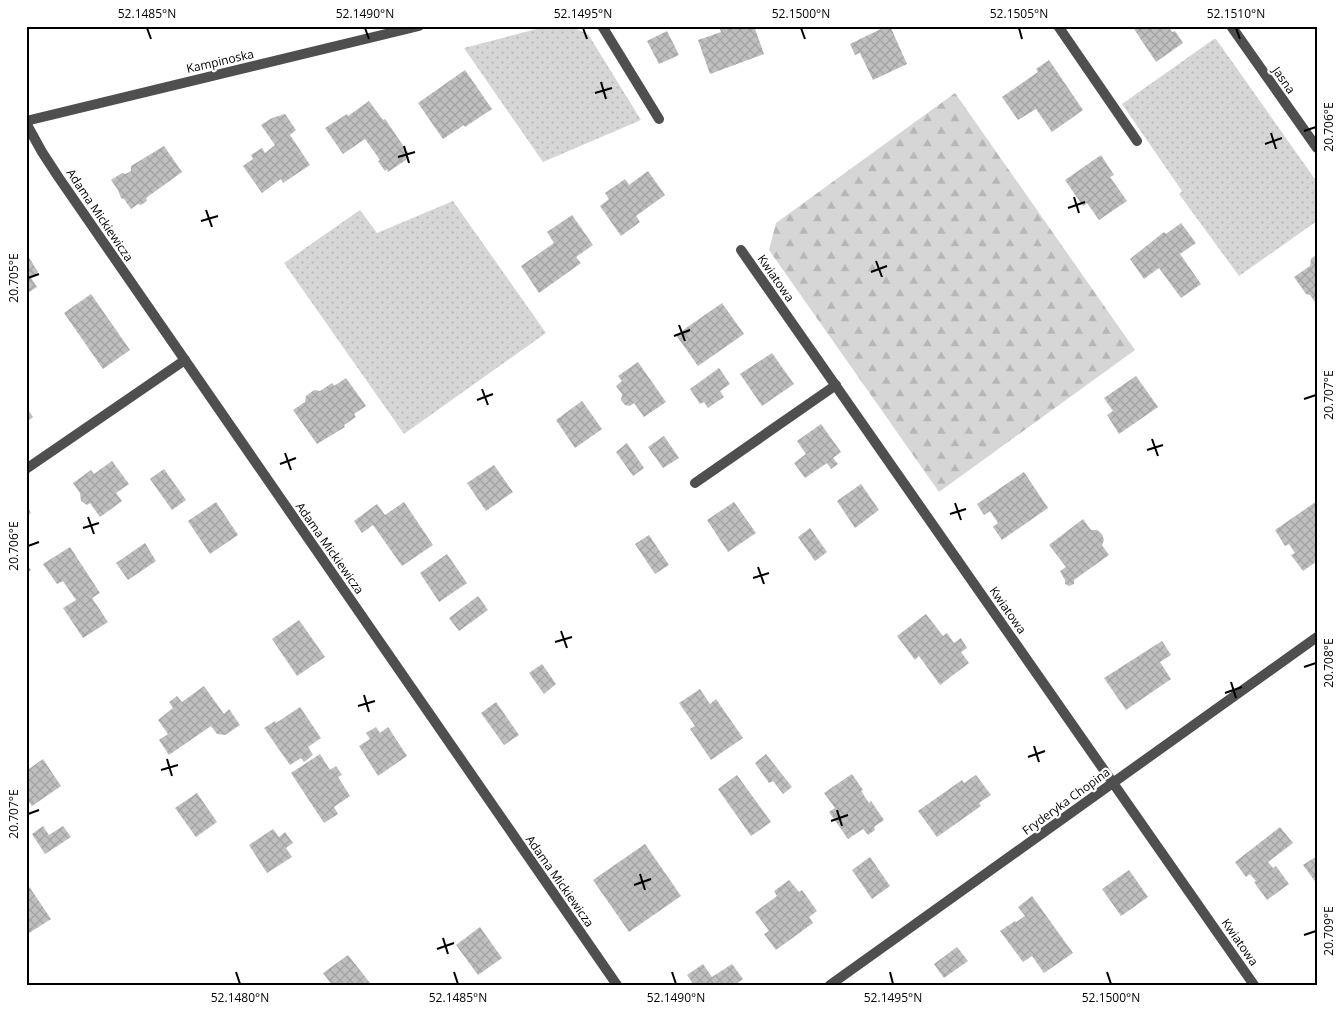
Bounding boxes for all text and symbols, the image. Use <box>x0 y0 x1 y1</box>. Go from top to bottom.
text: 52.1485°N <box>118 5 176 22</box>
text: 52.1490°N <box>336 5 394 22</box>
text: 52.1495°N <box>554 5 612 22</box>
text: 52.1500°N <box>772 5 830 22</box>
text: 52.1505°N <box>990 5 1048 22</box>
text: 52.1510°N <box>1207 5 1265 22</box>
street label: Kampinoska <box>185 45 255 77</box>
street label: Jasna <box>1268 62 1299 97</box>
text: 20.706°E <box>1320 102 1337 152</box>
street label: Adama Mickiewicza <box>63 165 137 265</box>
street label: Kwiatowa <box>754 251 798 305</box>
text: 20.705°E <box>5 253 22 303</box>
text: 20.707°E <box>1320 370 1337 420</box>
street label: Adama Mickiewicza <box>292 499 368 597</box>
text: 20.706°E <box>5 521 22 571</box>
street label: Kwiatowa <box>986 583 1030 637</box>
text: 20.708°E <box>1320 638 1337 688</box>
street label: Fryderyka Chopina <box>1019 763 1113 839</box>
text: 20.707°E <box>5 789 22 839</box>
street label: Adama Mickiewicza <box>522 832 598 930</box>
text: 20.709°E <box>1320 906 1337 956</box>
street label: Kwiatowa <box>1218 915 1262 969</box>
text: 52.1480°N <box>211 989 269 1006</box>
text: 52.1485°N <box>429 989 487 1006</box>
text: 52.1490°N <box>647 989 705 1006</box>
text: 52.1495°N <box>864 989 922 1006</box>
text: 52.1500°N <box>1082 989 1140 1006</box>

